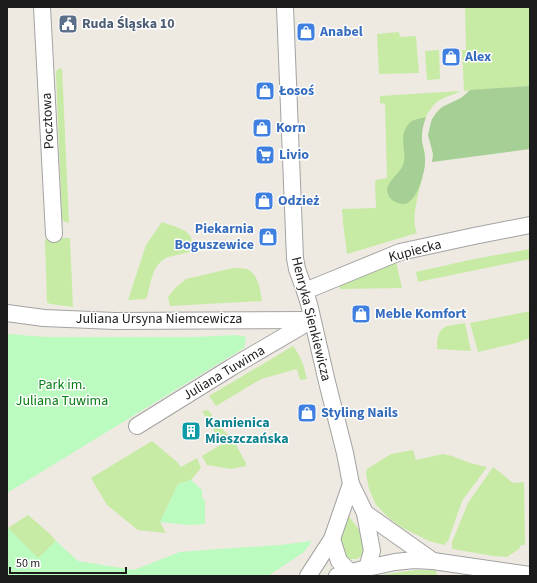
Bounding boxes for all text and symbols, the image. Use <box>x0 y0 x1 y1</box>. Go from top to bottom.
public building icon: Ruda Śląska 10 <box>57 13 79 35</box>
place label: Ruda Śląska 10 <box>82 14 175 34</box>
shop icon: Anabel <box>295 21 317 43</box>
place label: Anabel <box>319 22 363 42</box>
shop icon: Alex <box>440 46 462 68</box>
place label: Alex <box>464 47 491 67</box>
shop icon: Łosoś <box>254 80 276 102</box>
place label: Łosoś <box>278 81 314 101</box>
street label: Pocztowa <box>37 92 59 150</box>
shop icon: Korn <box>251 117 273 139</box>
place label: Korn <box>276 118 306 138</box>
supermarket icon: Livio <box>254 144 276 166</box>
place label: Livio <box>279 145 309 165</box>
shop icon: Odzież <box>253 190 275 212</box>
place label: Odzież <box>278 191 320 211</box>
place label: Piekarnia Boguszewice <box>175 219 254 255</box>
shop icon: Piekarnia Boguszewice <box>257 226 279 248</box>
street label: Kupiecka <box>386 234 444 268</box>
street label: Henryka Sienkiewicza <box>286 255 336 383</box>
shop icon: Meble Komfort <box>350 303 372 325</box>
place label: Meble Komfort <box>375 304 467 324</box>
street label: Juliana Ursyna Niemcewicza <box>76 309 242 329</box>
street label: Juliana Tuwima <box>179 341 269 405</box>
park label: Park im. Juliana Tuwima <box>16 375 108 411</box>
shop icon: Styling Nails <box>296 402 318 424</box>
place label: Styling Nails <box>321 403 398 423</box>
place label: Kamienica Mieszczańska <box>205 413 289 449</box>
building icon: Kamienica Mieszczańska <box>180 420 202 442</box>
scale bar <box>10 549 126 575</box>
text: 50 m <box>16 555 40 572</box>

